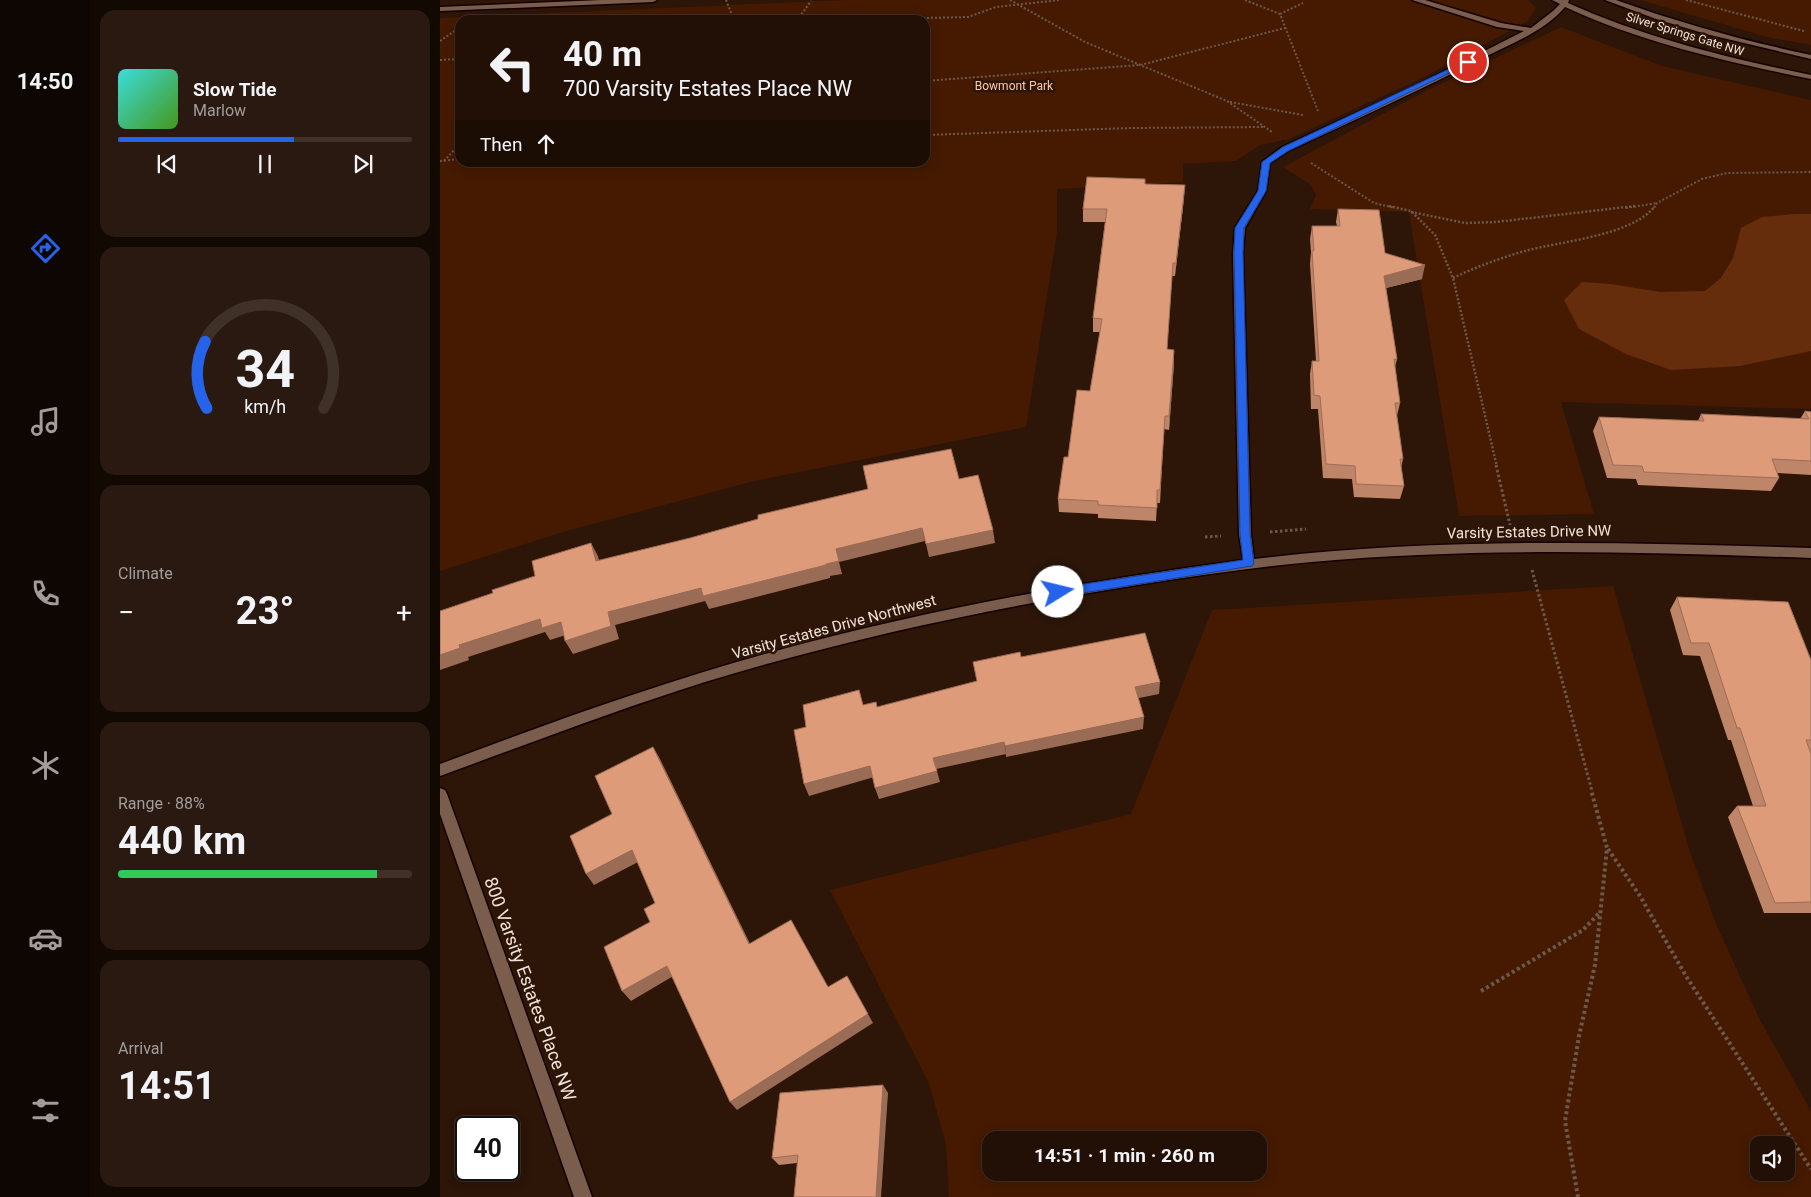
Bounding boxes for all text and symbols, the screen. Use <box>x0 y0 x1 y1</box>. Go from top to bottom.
street label: Silver Springs Gate NW <box>1624 9 1746 59</box>
text: 40 m <box>563 34 642 75</box>
icon: left <box>480 35 545 100</box>
pin <box>1447 41 1489 83</box>
icon: arrive <box>1454 48 1482 76</box>
text: 14:50 <box>17 69 73 94</box>
text: 700 Varsity Estates Place NW <box>563 76 852 101</box>
text: Slow Tide <box>193 78 276 101</box>
park label: Bowmont Park <box>975 79 1054 93</box>
text: Marlow <box>193 101 246 120</box>
icon: ahead <box>532 130 560 158</box>
text: Then <box>480 133 522 156</box>
icon: previous <box>153 150 181 178</box>
icon: pause <box>251 150 279 178</box>
icon: next <box>349 150 377 178</box>
icon: directions <box>28 231 63 266</box>
text: 34 <box>235 339 295 400</box>
text: km/h <box>244 396 286 417</box>
icon: music <box>28 404 63 439</box>
street label: Varsity Estates Drive NW <box>1447 522 1611 542</box>
text: Climate <box>118 564 173 583</box>
position arrow <box>1031 565 1083 617</box>
icon: phone <box>28 576 63 611</box>
text: 23° <box>236 589 294 633</box>
street label: Varsity Estates Drive Northwest <box>730 591 938 663</box>
text: − <box>118 596 134 629</box>
text: + <box>396 596 412 629</box>
icon: climate <box>28 748 63 783</box>
text: Range · 88% <box>118 794 205 813</box>
text: 440 km <box>118 819 246 863</box>
street label: 800 Varsity Estates Place NW <box>480 874 581 1104</box>
icon: car <box>28 921 63 956</box>
text: Arrival <box>118 1039 163 1058</box>
text: 14:51 <box>118 1064 216 1108</box>
icon: filters <box>28 1093 63 1128</box>
speed limit sign: 40 <box>455 1116 520 1181</box>
map controls <box>1750 1136 1795 1181</box>
button: sound <box>1750 1136 1795 1181</box>
text: 14:51 · 1 min · 260 m <box>1034 1144 1215 1167</box>

